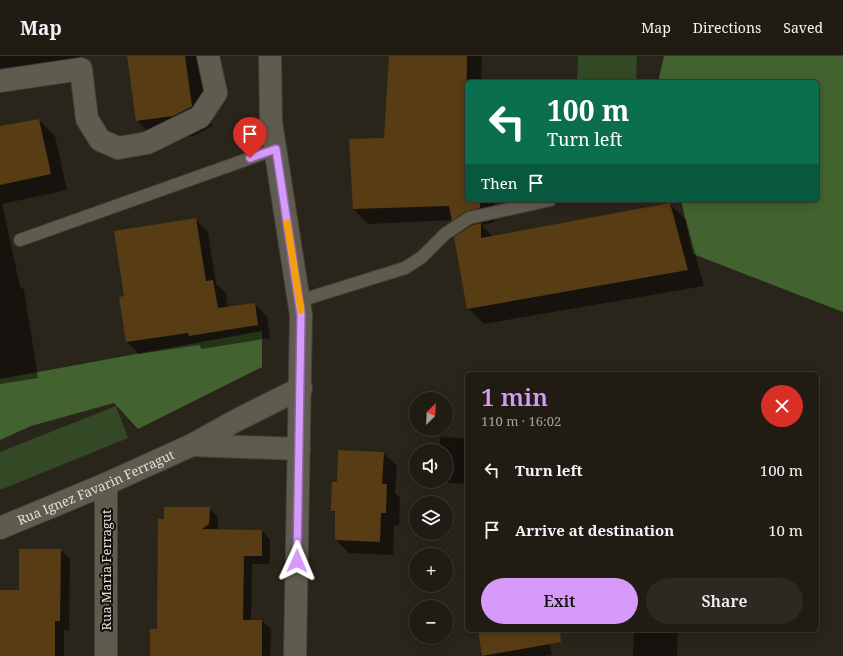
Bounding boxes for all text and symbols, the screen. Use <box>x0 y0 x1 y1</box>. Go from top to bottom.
text: Map <box>20 15 62 41</box>
text: Map <box>641 18 671 37</box>
text: Directions <box>693 18 761 37</box>
text: Saved <box>783 18 823 37</box>
text: 100 m <box>547 91 629 129</box>
icon: left <box>481 96 533 148</box>
pin <box>233 117 267 158</box>
icon: arrive <box>239 123 261 145</box>
text: Turn left <box>547 127 622 151</box>
icon: arrive <box>525 172 547 194</box>
text: Then <box>481 173 517 193</box>
text: 1 min <box>481 380 548 413</box>
button: close <box>761 385 803 427</box>
north arrow <box>409 392 453 436</box>
map controls <box>409 392 453 644</box>
text: 110 m · 16:02 <box>481 412 561 430</box>
button: sound <box>409 444 453 488</box>
street label: Rua Ignez Favarin Ferragut <box>14 445 177 529</box>
icon: left <box>481 459 503 481</box>
text: Turn left <box>515 460 583 480</box>
text: 100 m <box>760 460 803 480</box>
button: layers <box>409 496 453 540</box>
street label: Rua Maria Ferragut <box>97 509 115 631</box>
icon: arrive <box>481 519 503 541</box>
text: Arrive at destination <box>515 520 674 540</box>
text: 10 m <box>768 520 803 540</box>
position arrow <box>276 540 318 582</box>
button: + <box>409 548 453 592</box>
button: Exit <box>481 578 638 624</box>
button: Share <box>646 578 803 624</box>
button: − <box>409 600 453 644</box>

